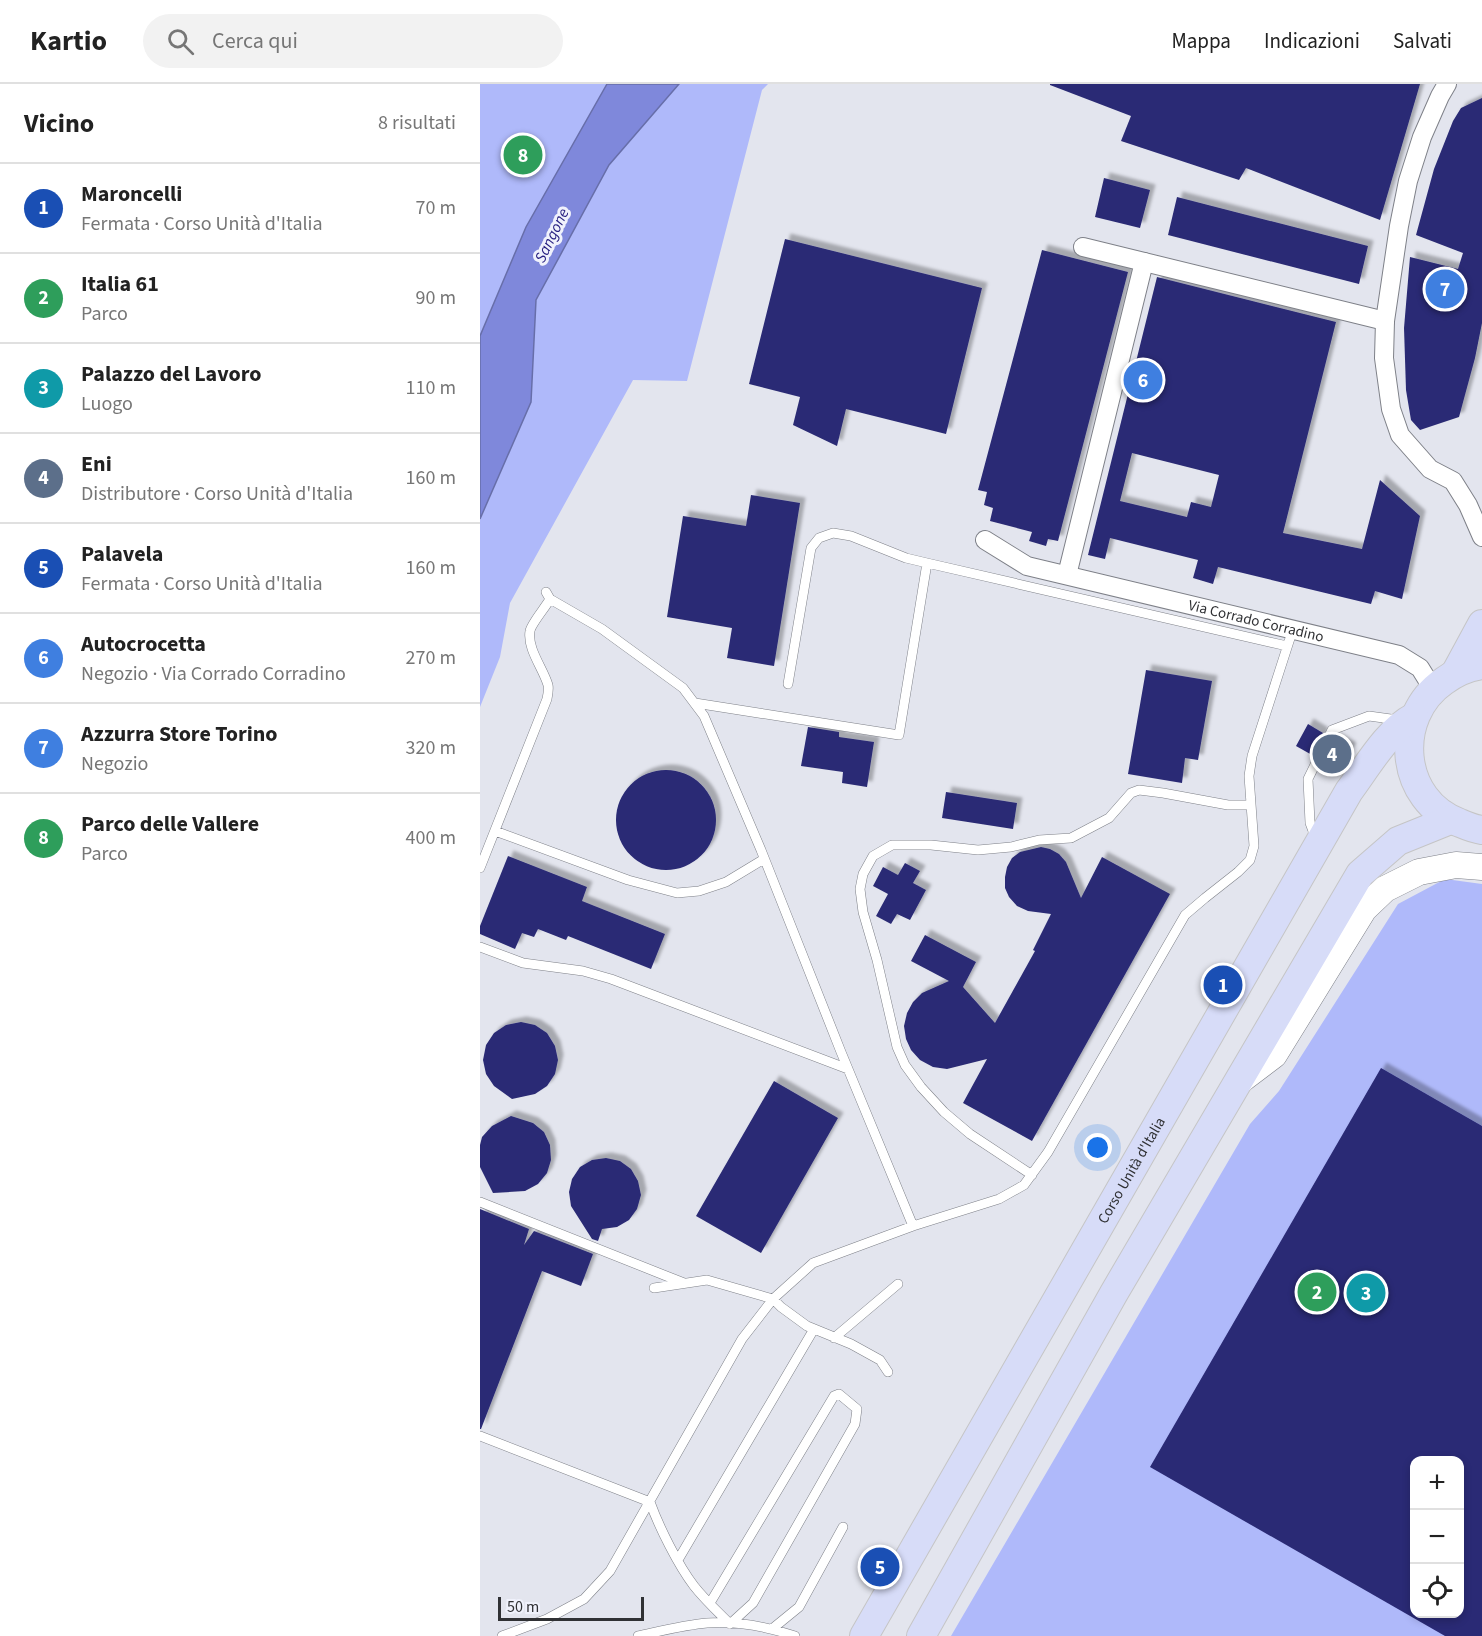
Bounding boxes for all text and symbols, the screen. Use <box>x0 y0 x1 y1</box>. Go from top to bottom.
search box <box>143 14 563 68</box>
text: Kartio <box>30 21 107 61</box>
icon: search <box>164 25 197 58</box>
text: Cerca qui <box>212 25 298 57</box>
text: Mappa <box>1172 26 1231 56</box>
text: Indicazioni <box>1264 26 1360 56</box>
text: Salvati <box>1393 26 1452 56</box>
text: Vicino <box>24 105 94 142</box>
text: 8 risultati <box>378 109 456 137</box>
pin: 8 <box>504 132 543 178</box>
text: Maroncelli <box>81 178 182 210</box>
text: 1 <box>38 194 49 222</box>
text: 70 m <box>416 194 456 222</box>
water label: Sangone <box>529 204 575 266</box>
text: Fermata · Corso Unità d'Italia <box>81 210 323 238</box>
pin: 7 <box>1426 266 1464 312</box>
text: Italia 61 <box>81 268 159 300</box>
text: 2 <box>38 284 49 312</box>
text: 90 m <box>416 284 456 312</box>
text: Parco <box>81 300 128 328</box>
text: Palazzo del Lavoro <box>81 358 261 390</box>
pin: 6 <box>1124 358 1162 402</box>
text: 3 <box>38 374 49 402</box>
text: 110 m <box>406 374 456 402</box>
text: Luogo <box>81 390 133 418</box>
text: Eni <box>81 448 112 480</box>
text: 4 <box>38 464 49 492</box>
text: 160 m <box>406 464 456 492</box>
text: Distributore · Corso Unità d'Italia <box>81 480 353 508</box>
text: Palavela <box>81 538 163 570</box>
text: 5 <box>38 554 49 582</box>
text: 160 m <box>406 554 456 582</box>
text: Fermata · Corso Unità d'Italia <box>81 570 323 598</box>
street label: Via Corrado Corradino <box>1186 595 1326 648</box>
text: Autocrocetta <box>81 628 206 660</box>
text: 6 <box>38 644 49 672</box>
text: 270 m <box>406 644 456 672</box>
text: Negozio · Via Corrado Corradino <box>81 660 346 688</box>
text: Azzurra Store Torino <box>81 718 278 750</box>
pin: 4 <box>1312 732 1352 776</box>
text: 7 <box>38 734 49 762</box>
text: 320 m <box>406 734 456 762</box>
text: Negozio <box>81 750 148 778</box>
text: Parco delle Vallere <box>81 808 259 840</box>
text: 8 <box>38 824 49 852</box>
text: 400 m <box>406 824 456 852</box>
text: Parco <box>81 840 128 868</box>
pin: 1 <box>1204 962 1242 1008</box>
street label: Corso Unità d'Italia <box>1093 1113 1171 1228</box>
your location <box>1083 1133 1112 1162</box>
pin: 2 <box>1298 1270 1336 1314</box>
pin: 3 <box>1346 1270 1386 1316</box>
map controls <box>1410 1456 1464 1618</box>
button: + <box>1410 1456 1464 1510</box>
button: − <box>1410 1510 1464 1564</box>
pin: 5 <box>860 1544 900 1590</box>
button: locate <box>1410 1564 1464 1618</box>
scale bar <box>498 1594 644 1622</box>
text: 50 m <box>507 1596 539 1618</box>

